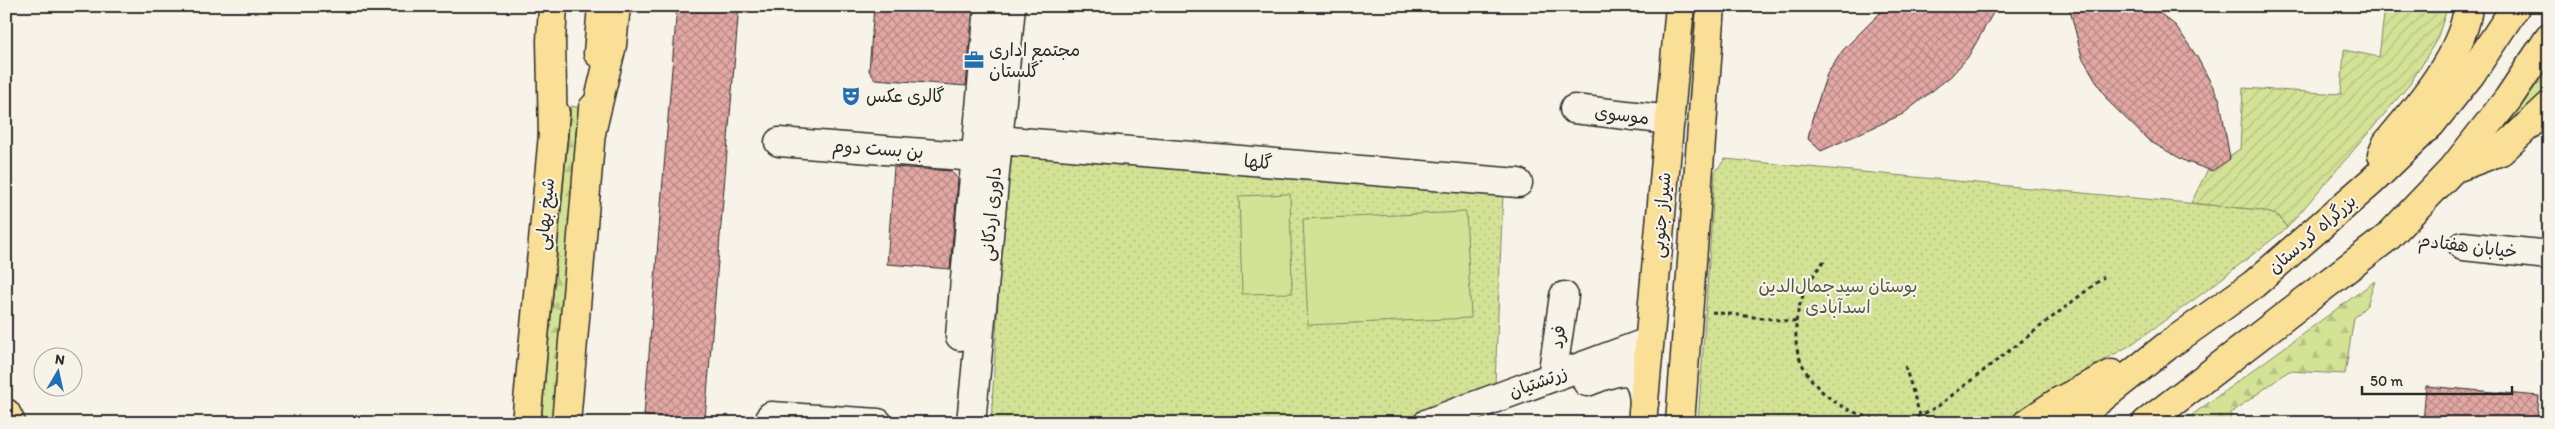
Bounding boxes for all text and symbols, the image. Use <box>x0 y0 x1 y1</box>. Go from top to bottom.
place label: مجتمع اداری گلستان <box>989 39 1080 82</box>
office icon: مجتمع اداری گلستان <box>963 49 985 71</box>
theatre icon: گالری عکس <box>840 85 862 107</box>
place label: گالری عکس <box>866 85 945 107</box>
street label: موسوی <box>1593 101 1651 129</box>
street label: بن بست دوم <box>831 135 924 166</box>
street label: گلها <box>1243 150 1274 174</box>
street label: داوری اردکانی <box>976 166 1006 262</box>
street label: شیراز جنوبی <box>1646 171 1677 259</box>
street label: شیخ بهایی <box>531 177 560 251</box>
street label: بزرگراه کردستان <box>2263 190 2361 278</box>
street label: خیابان هفتادم <box>2417 229 2519 266</box>
park label: بوستان سیدجمال‌الدین اسدآبادی <box>1759 275 1918 318</box>
street label: فرد <box>1545 324 1571 350</box>
north arrow <box>32 346 82 396</box>
text: N <box>54 351 66 369</box>
street label: زرتشتیان <box>1506 361 1570 403</box>
scale bar <box>2362 364 2512 396</box>
text: 50 m <box>2370 372 2403 390</box>

